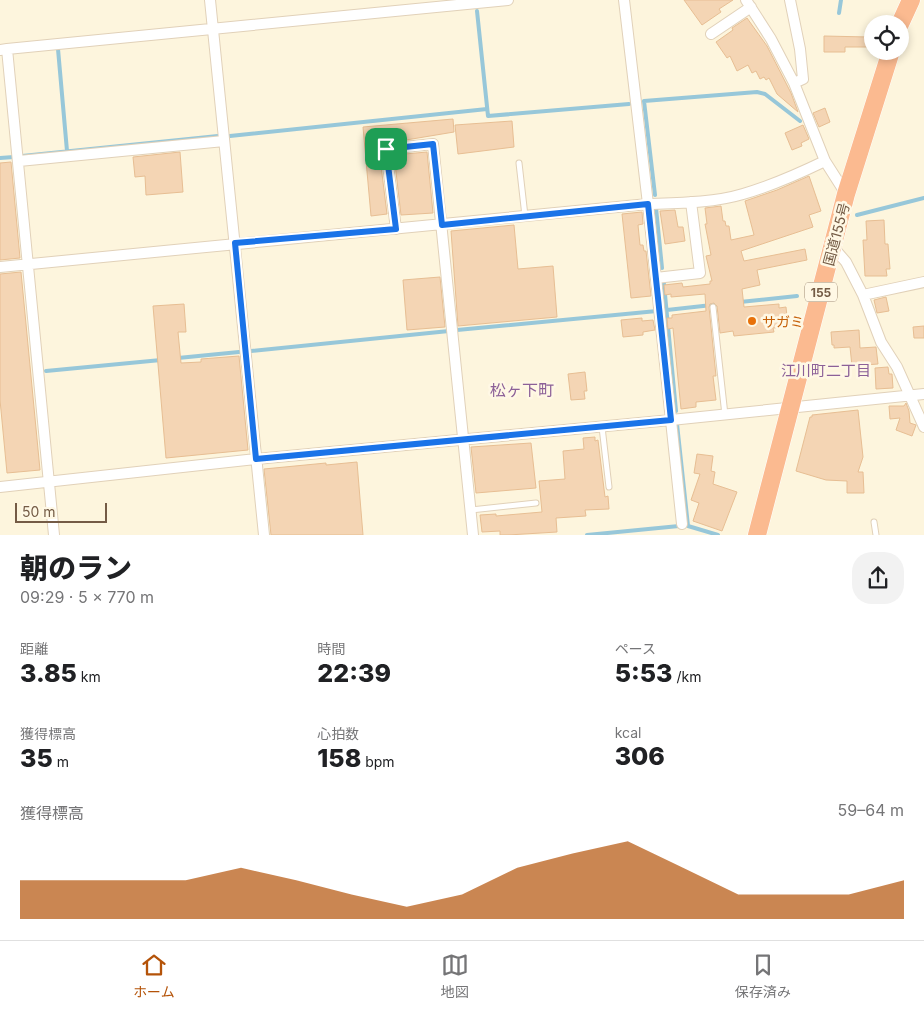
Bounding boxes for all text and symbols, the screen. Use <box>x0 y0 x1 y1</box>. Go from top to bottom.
map controls <box>864 15 909 60</box>
button: locate <box>864 15 909 60</box>
pin <box>365 128 407 170</box>
icon: arrive <box>372 135 400 163</box>
street label: 国道155号 <box>819 201 853 267</box>
road number: 155 <box>805 282 837 302</box>
place label: サガミ <box>762 313 804 330</box>
marker: サガミ <box>746 315 758 327</box>
district label: 江川町二丁目 <box>781 361 871 380</box>
district label: 松ヶ下町 <box>490 380 554 400</box>
scale bar <box>15 500 108 523</box>
text: 50 m <box>22 503 56 520</box>
text: 朝のラン <box>20 551 132 585</box>
button: share <box>852 552 904 604</box>
text: 09:29 · 5 × 770 m <box>20 587 154 607</box>
text: 距離 <box>20 640 48 657</box>
text: 時間 <box>317 640 345 657</box>
text: ペース <box>615 640 656 657</box>
text: 3.85 <box>20 658 77 688</box>
text: 22:39 <box>317 658 391 688</box>
text: 5:53 <box>615 658 672 688</box>
text: km <box>77 668 101 685</box>
text: /km <box>672 668 701 685</box>
text: kcal <box>615 724 641 741</box>
text: 獲得標高 <box>20 725 76 742</box>
text: 心拍数 <box>317 725 359 742</box>
text: 306 <box>615 741 665 771</box>
text: 35 <box>20 743 53 773</box>
text: 158 <box>317 743 361 773</box>
text: m <box>53 753 69 770</box>
text: bpm <box>361 753 395 770</box>
text: 59–64 m <box>838 800 904 820</box>
text: 獲得標高 <box>20 803 84 823</box>
tab: ホーム <box>133 951 175 1001</box>
tab: 地図 <box>441 951 469 1001</box>
tab: 保存済み <box>735 951 791 1001</box>

